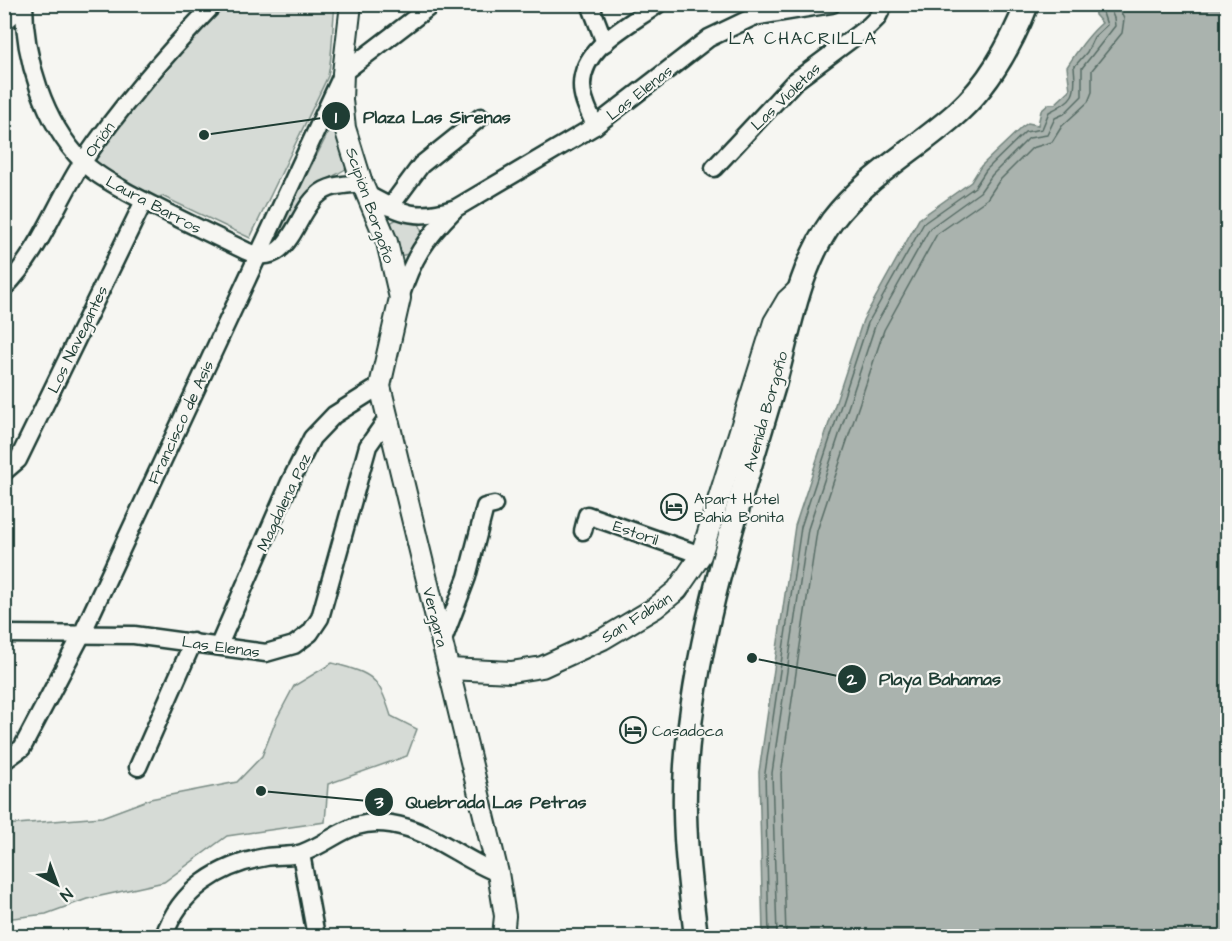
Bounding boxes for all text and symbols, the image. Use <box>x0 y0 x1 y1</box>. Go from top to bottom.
district label: LA CHACRILLA <box>728 26 878 51</box>
street label: Las Violetas <box>746 58 825 136</box>
street label: Las Elenas <box>602 60 677 126</box>
callout: Plaza Las Sirenas <box>321 98 523 134</box>
text: 1 <box>335 105 338 130</box>
text: Plaza Las Sirenas <box>363 105 511 130</box>
street label: Orión <box>79 117 120 162</box>
street label: Scipión Borgoño <box>339 145 400 266</box>
street label: Laura Barros <box>102 171 205 239</box>
street label: Los Navegantes <box>42 282 114 397</box>
street label: Avenida Borgoño <box>738 349 795 474</box>
street label: Francisco de Asís <box>143 357 219 488</box>
street label: Magdalena Paz <box>252 450 317 556</box>
place label: Apart Hotel Bahia Bonita <box>694 488 784 528</box>
hotel icon: Apart Hotel Bahia Bonita <box>659 492 689 522</box>
street label: Estoril <box>610 515 661 551</box>
street label: Vergara <box>416 585 453 650</box>
street label: San Fabián <box>597 587 676 648</box>
street label: Las Elenas <box>180 631 261 663</box>
callout: Playa Bahamas <box>837 661 1013 697</box>
text: 2 <box>846 667 858 692</box>
text: Playa Bahamas <box>879 667 1001 693</box>
hotel icon: Casadoca <box>618 715 648 745</box>
place label: Casadoca <box>652 720 723 742</box>
callout: Quebrada Las Petras <box>364 784 599 820</box>
text: 3 <box>373 790 384 815</box>
text: Quebrada Las Petras <box>406 790 586 815</box>
north arrow <box>27 854 87 914</box>
text: N <box>55 883 77 906</box>

